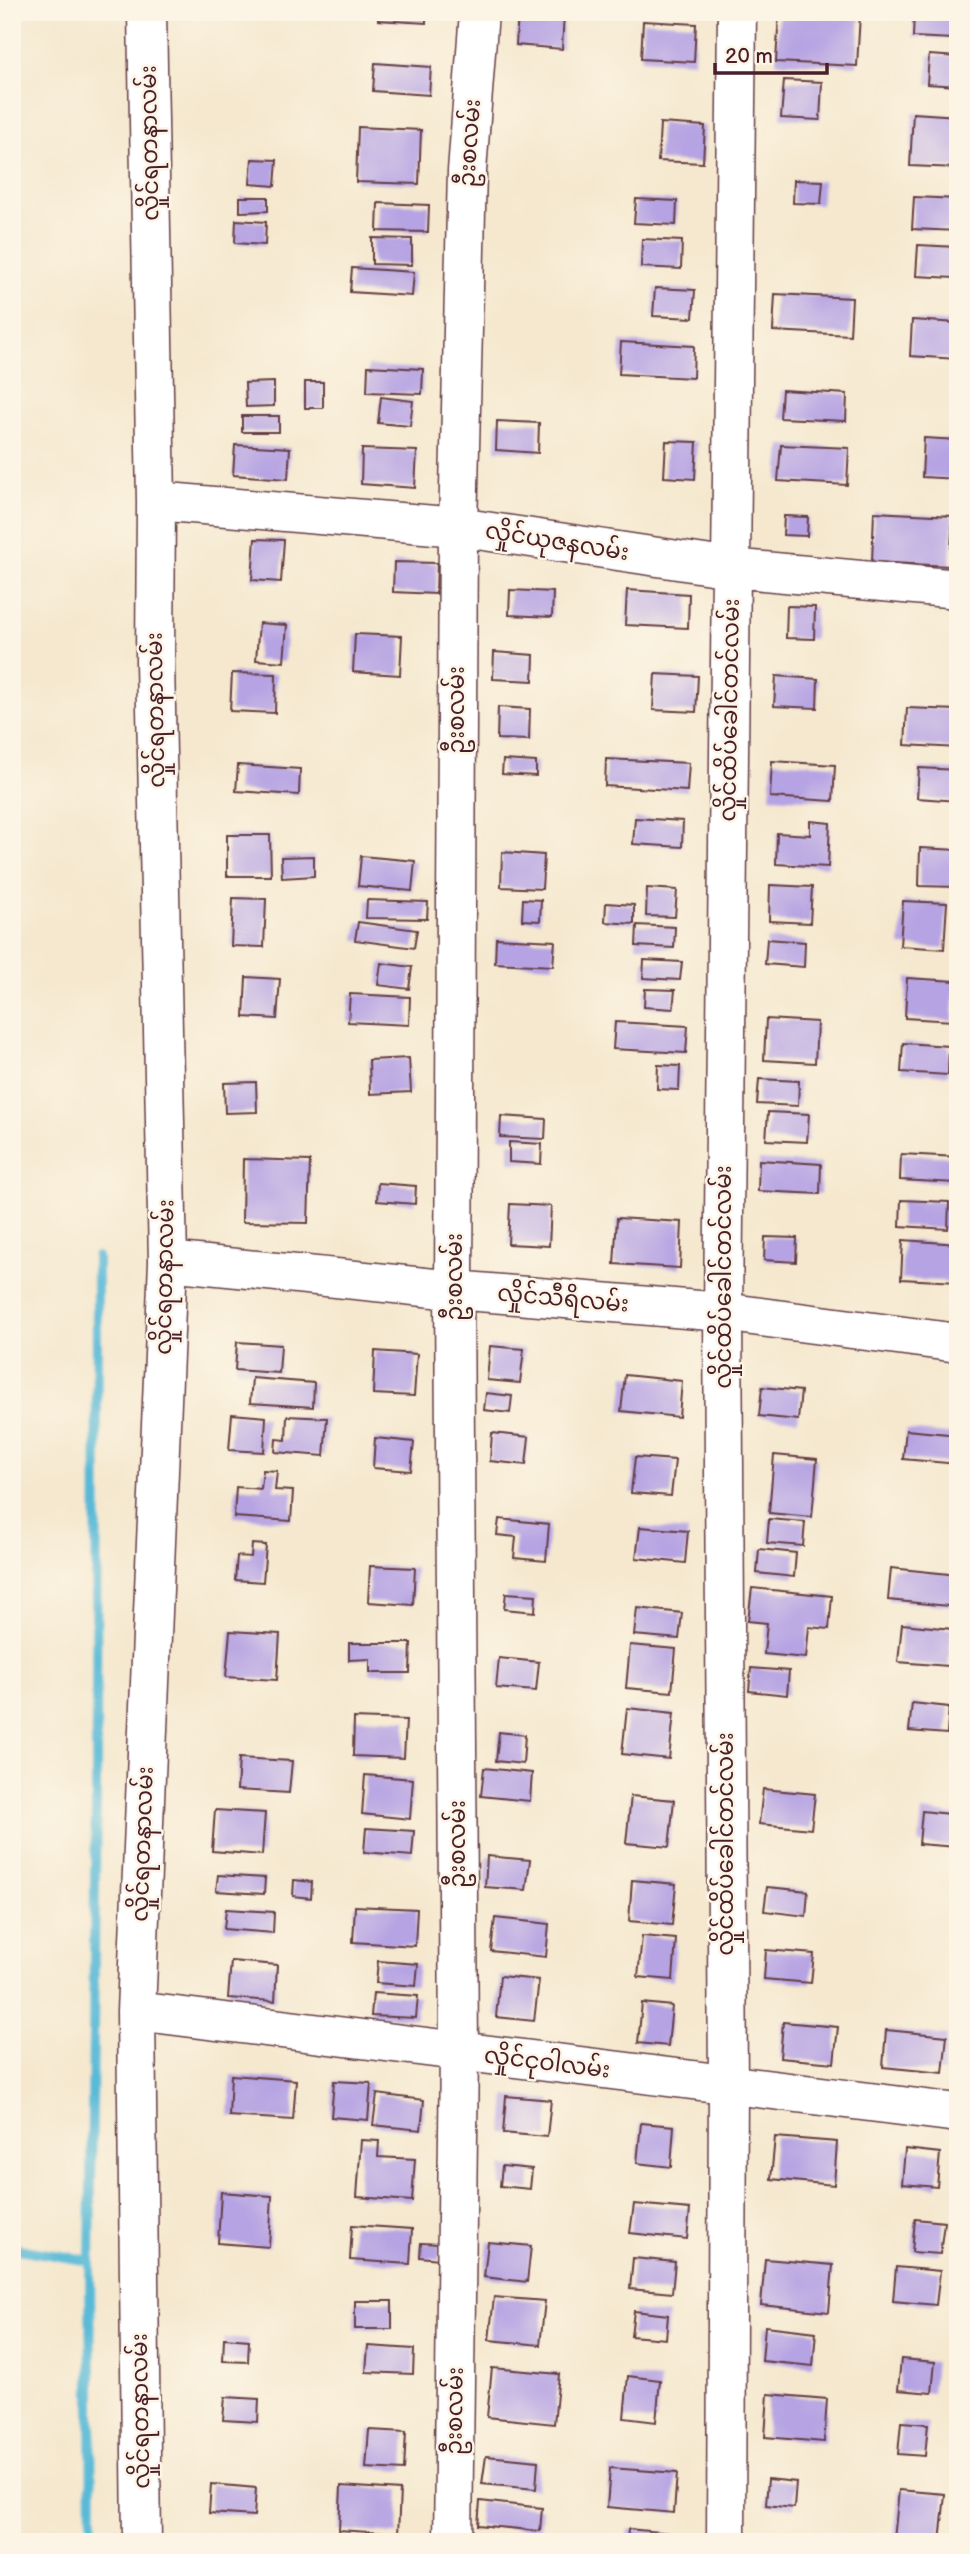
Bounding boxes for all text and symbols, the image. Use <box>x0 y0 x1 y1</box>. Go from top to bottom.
scale bar <box>715 32 827 76</box>
text: 20 m <box>725 44 773 69</box>
street label: လှိုင်ရတနာလမ်း <box>132 65 169 221</box>
street label: ဦးစလမ်း <box>450 98 491 188</box>
street label: လှိုင်ယုဇနလမ်း <box>483 514 631 571</box>
street label: လှိုင်ထိပ်ခေါင်တင်လမ်း <box>711 598 750 822</box>
street label: လှိုင်ရတနာလမ်း <box>138 632 175 788</box>
street label: ဦးစလမ်း <box>440 666 475 754</box>
street label: လှိုင်ထိပ်ခေါင်တင်လမ်း <box>707 1165 742 1389</box>
street label: လှိုင်ရတနာလမ်း <box>147 1199 184 1355</box>
street label: ဦးစလမ်း <box>438 1233 473 1321</box>
street label: လှိုင်သီရိလမ်း <box>496 1276 630 1323</box>
street label: လှိုင်ထိပ်ခေါင်တင်လမ်း <box>709 1732 744 1956</box>
street label: လှိုင်ရတနာလမ်း <box>123 1766 164 1922</box>
street label: ဦးစလမ်း <box>441 1800 476 1888</box>
street label: လှိုင်ငုဝါလမ်း <box>482 2038 612 2089</box>
street label: လှိုင်ရတနာလမ်း <box>123 2333 160 2489</box>
street label: ဦးစလမ်း <box>437 2367 474 2455</box>

